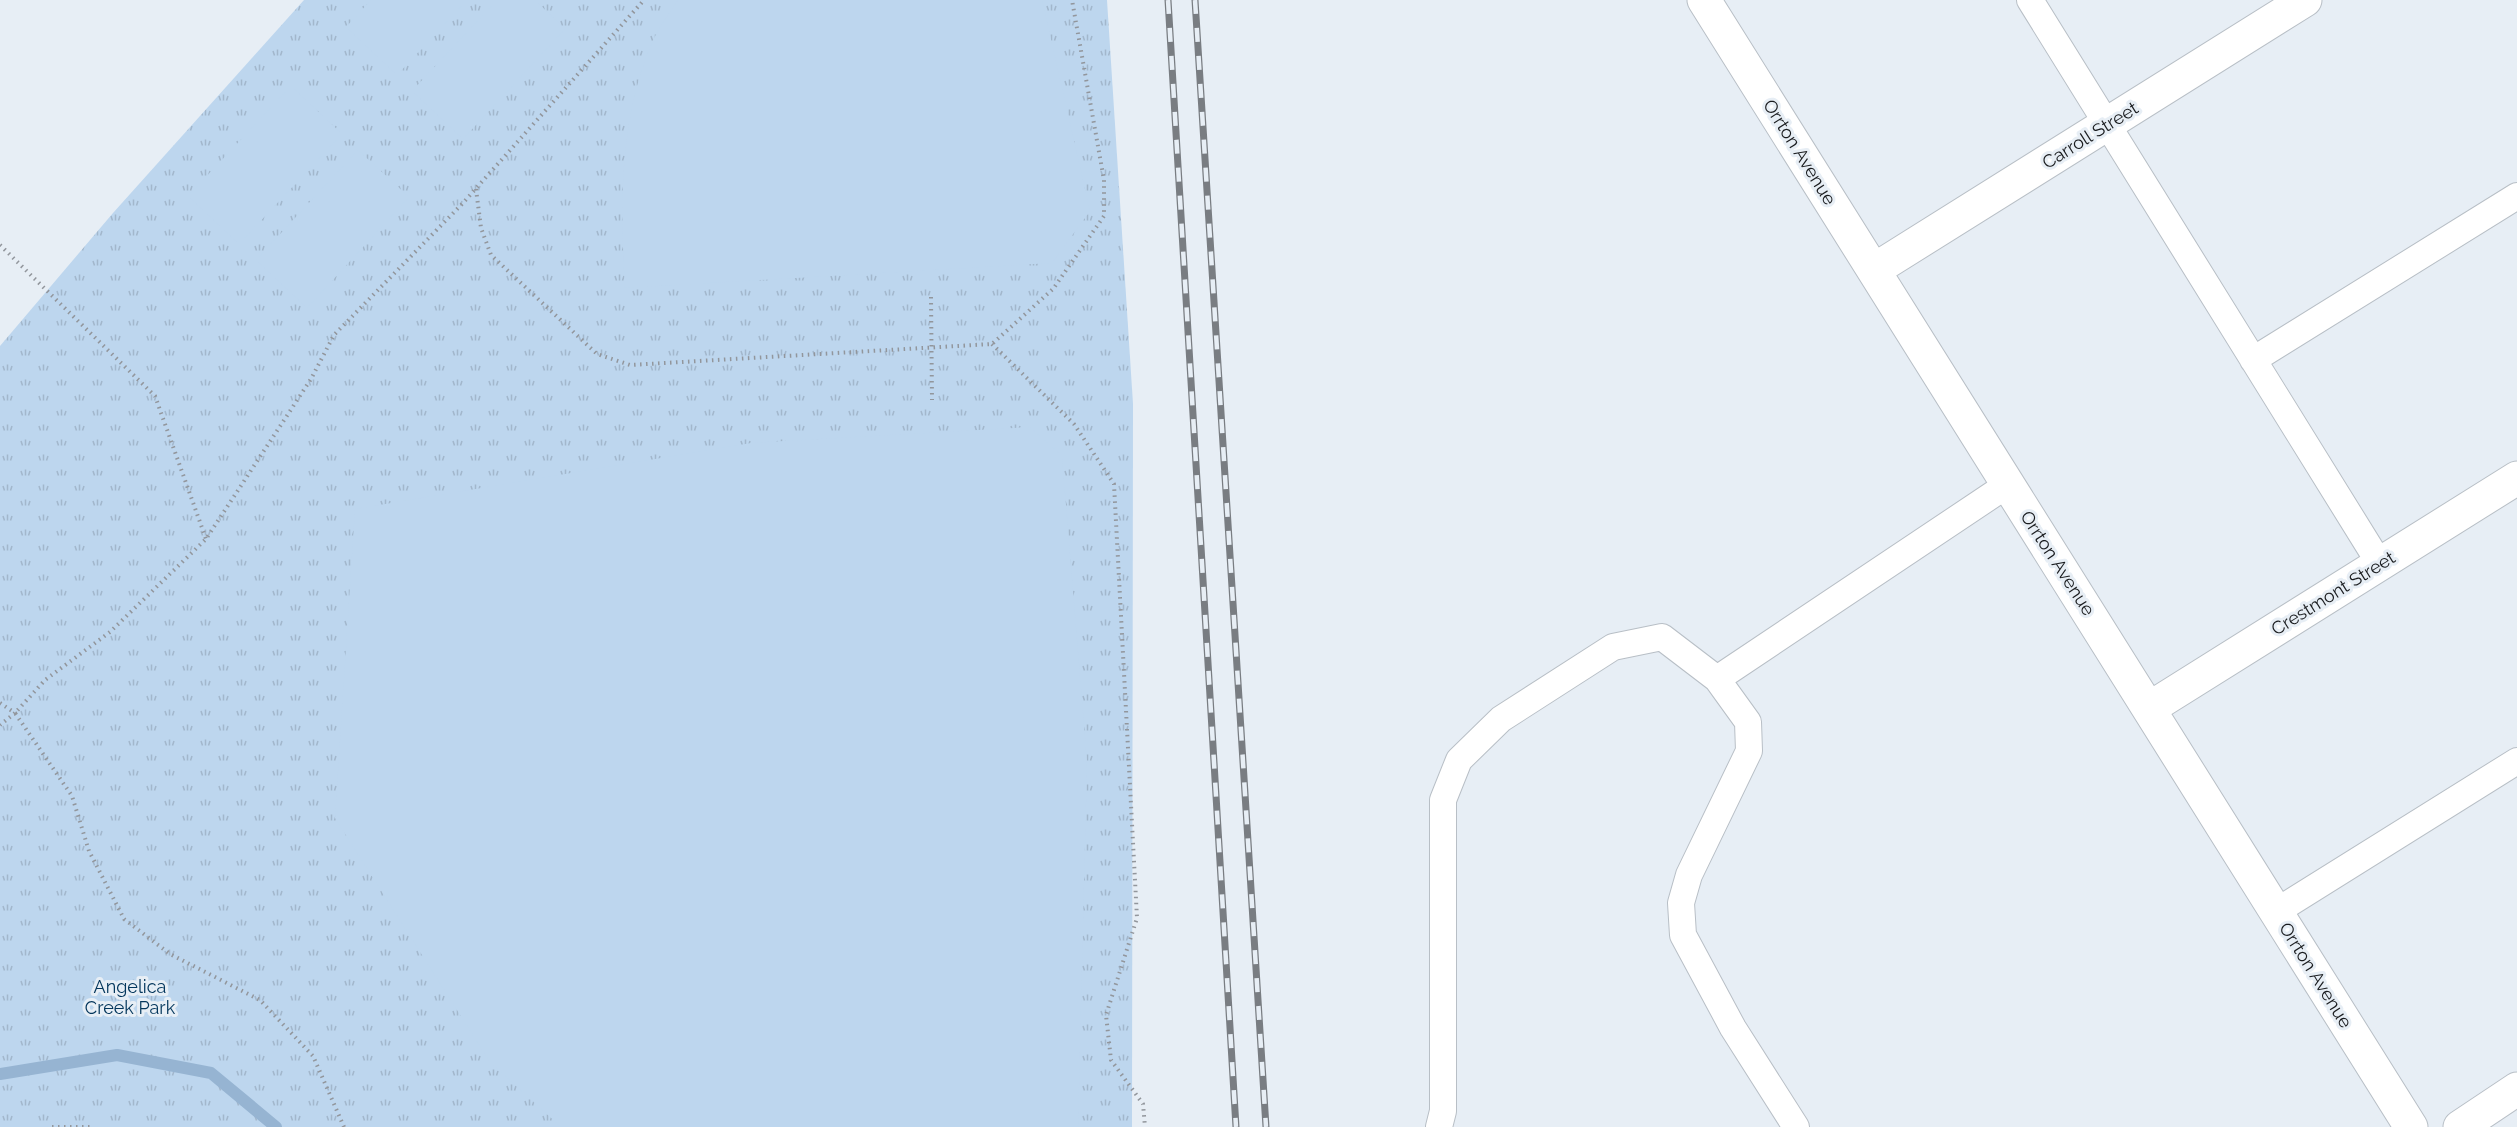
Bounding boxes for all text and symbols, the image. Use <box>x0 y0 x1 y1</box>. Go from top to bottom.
street label: Orrton Avenue <box>1759 95 1841 209</box>
street label: Carroll Street <box>2038 97 2142 173</box>
street label: Orrton Avenue <box>2016 507 2100 620</box>
street label: Crestmont Street <box>2267 547 2399 639</box>
street label: Orrton Avenue <box>2275 918 2357 1032</box>
park label: Angelica Creek Park <box>85 976 176 1018</box>

